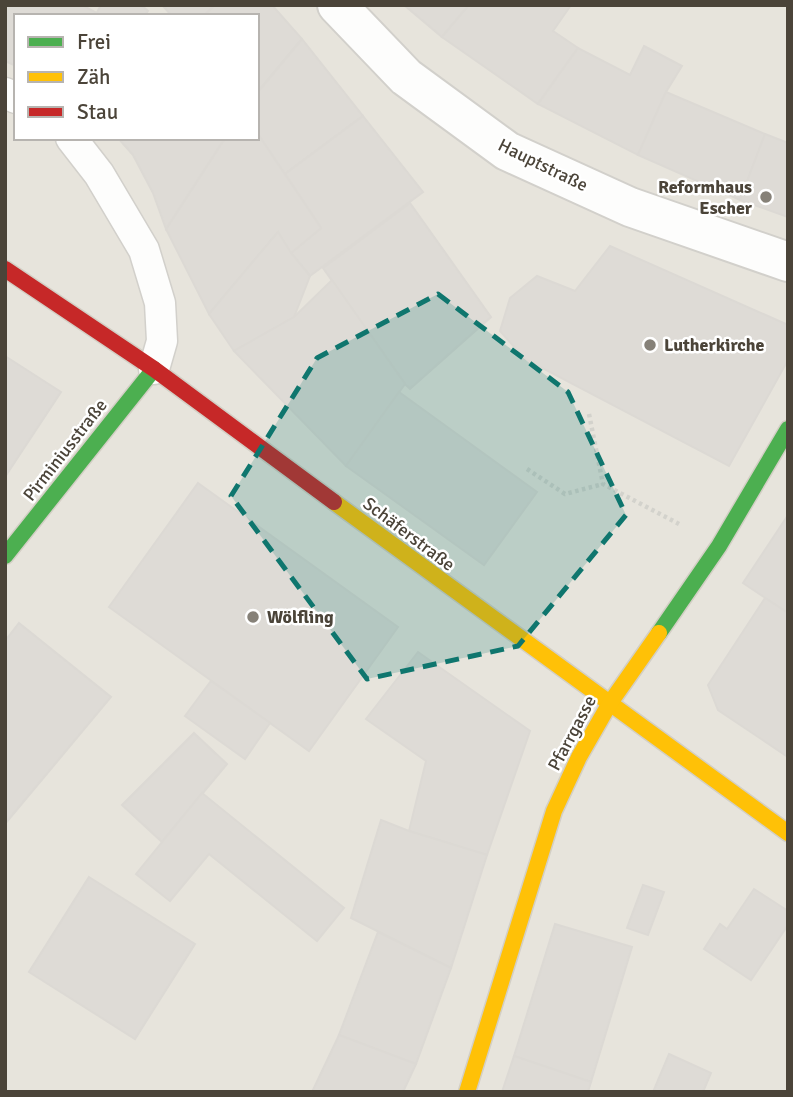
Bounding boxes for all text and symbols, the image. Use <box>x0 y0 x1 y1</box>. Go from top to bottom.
legend <box>14 14 259 140</box>
text: Frei <box>77 29 111 55</box>
text: Zäh <box>77 64 111 90</box>
text: Stau <box>77 99 118 125</box>
street label: Hauptstraße <box>495 134 591 196</box>
place label: Reformhaus Escher <box>658 176 753 219</box>
marker: Reformhaus Escher <box>758 189 774 205</box>
place label: Lutherkirche <box>664 334 765 356</box>
marker: Lutherkirche <box>642 337 658 353</box>
street label: Pirminiusstraße <box>18 395 112 505</box>
street label: Schäferstraße <box>359 492 459 576</box>
place label: Wölfling <box>267 606 334 628</box>
marker: Wölfling <box>245 609 261 625</box>
street label: Pfarrgasse <box>543 692 601 774</box>

